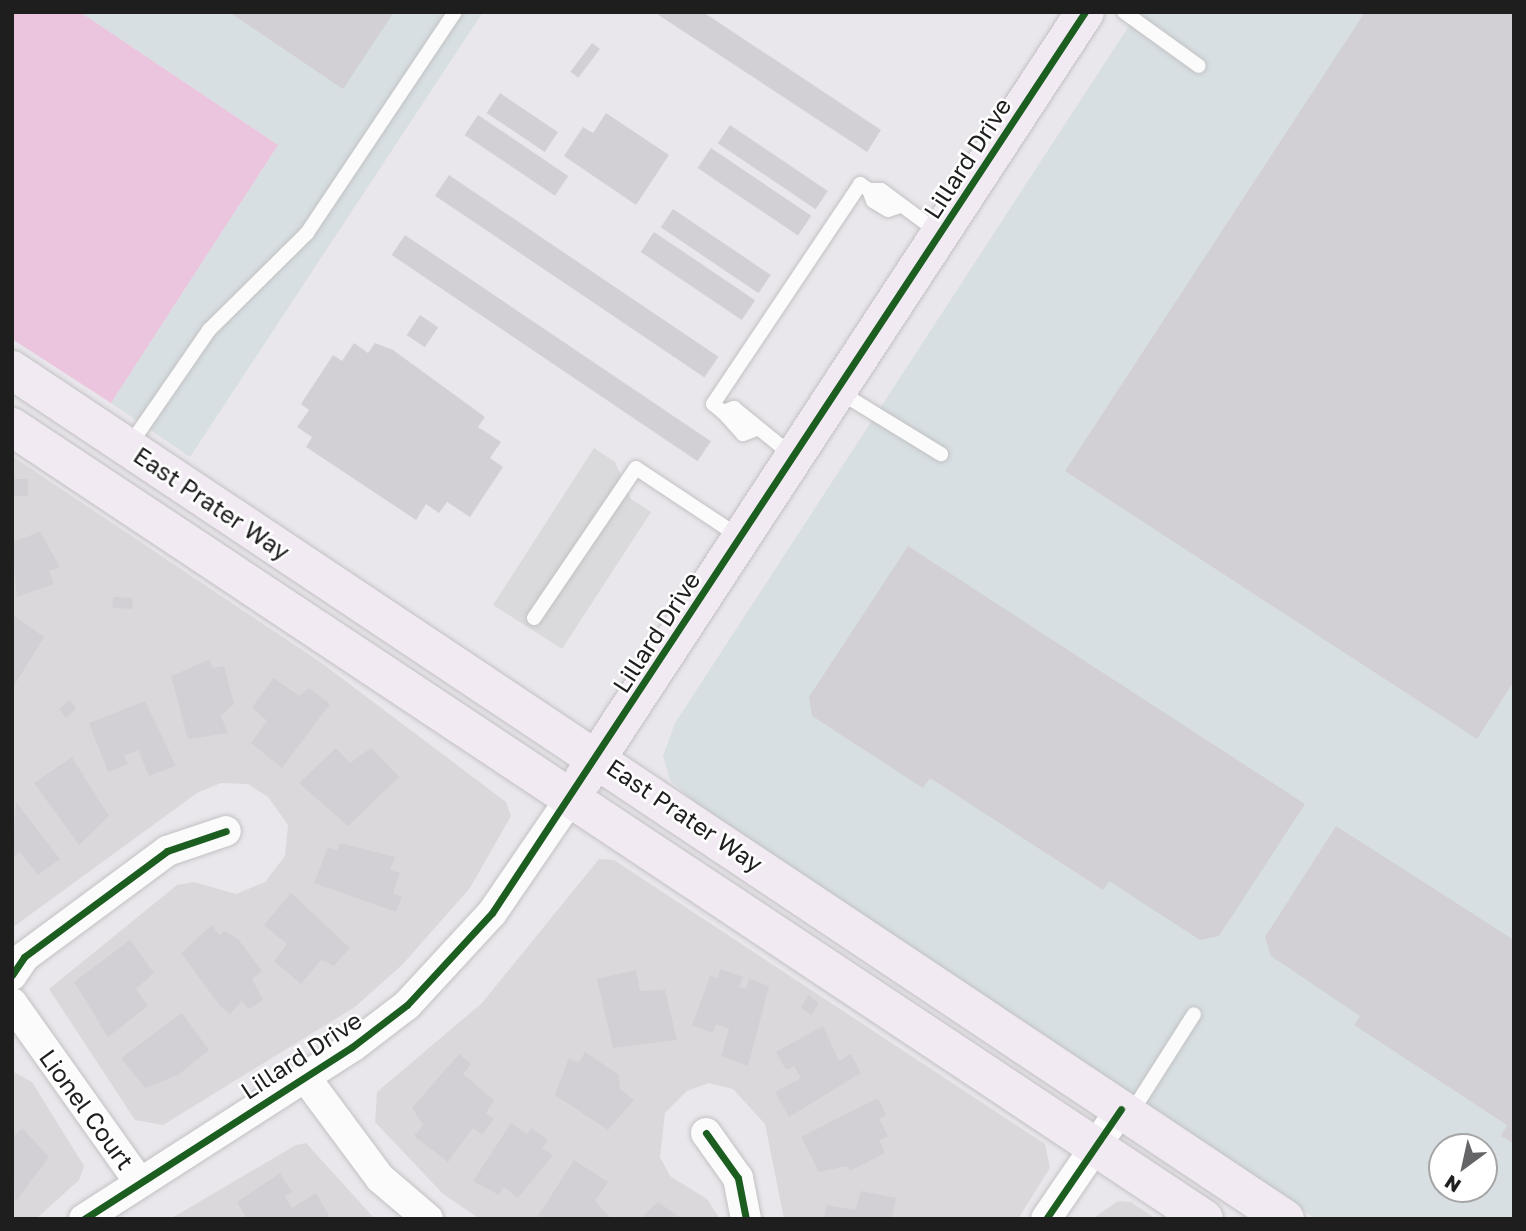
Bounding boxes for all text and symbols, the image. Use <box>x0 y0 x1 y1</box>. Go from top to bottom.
street label: Lillard Drive <box>917 92 1017 224</box>
street label: East Prater Way <box>129 440 295 566</box>
street label: Lillard Drive <box>606 566 706 698</box>
street label: East Prater Way <box>602 752 768 878</box>
street label: Lillard Drive <box>235 1005 367 1105</box>
street label: Lionel Court <box>34 1043 140 1175</box>
north arrow <box>1428 1133 1498 1203</box>
text: N <box>1440 1171 1465 1198</box>

